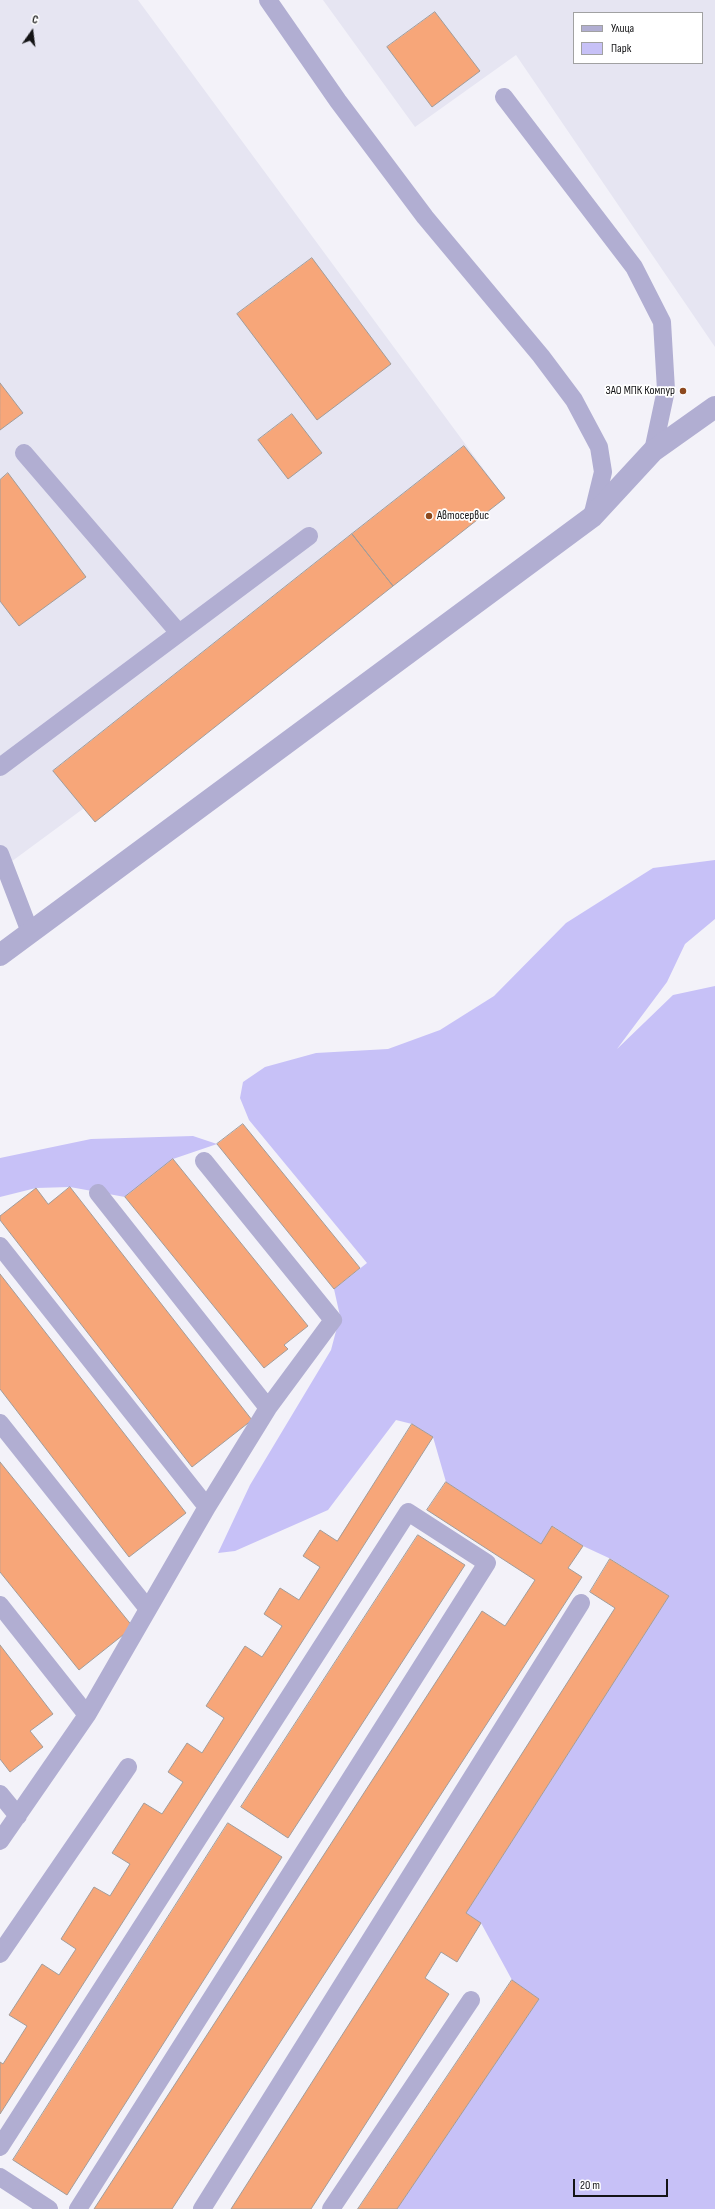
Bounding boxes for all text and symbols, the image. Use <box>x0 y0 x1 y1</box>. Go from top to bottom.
north arrow <box>12 12 52 52</box>
legend <box>573 12 703 64</box>
text: С <box>31 13 39 27</box>
text: Улица <box>611 21 634 36</box>
text: Парк <box>611 41 631 56</box>
place label: ЗАО МПК Компур <box>605 384 675 398</box>
marker: ЗАО МПК Компур <box>678 386 688 396</box>
place label: Автосервис <box>437 509 489 523</box>
marker: Автосервис <box>424 511 434 521</box>
scale bar <box>575 2171 670 2197</box>
text: 20 m <box>580 2178 600 2193</box>

